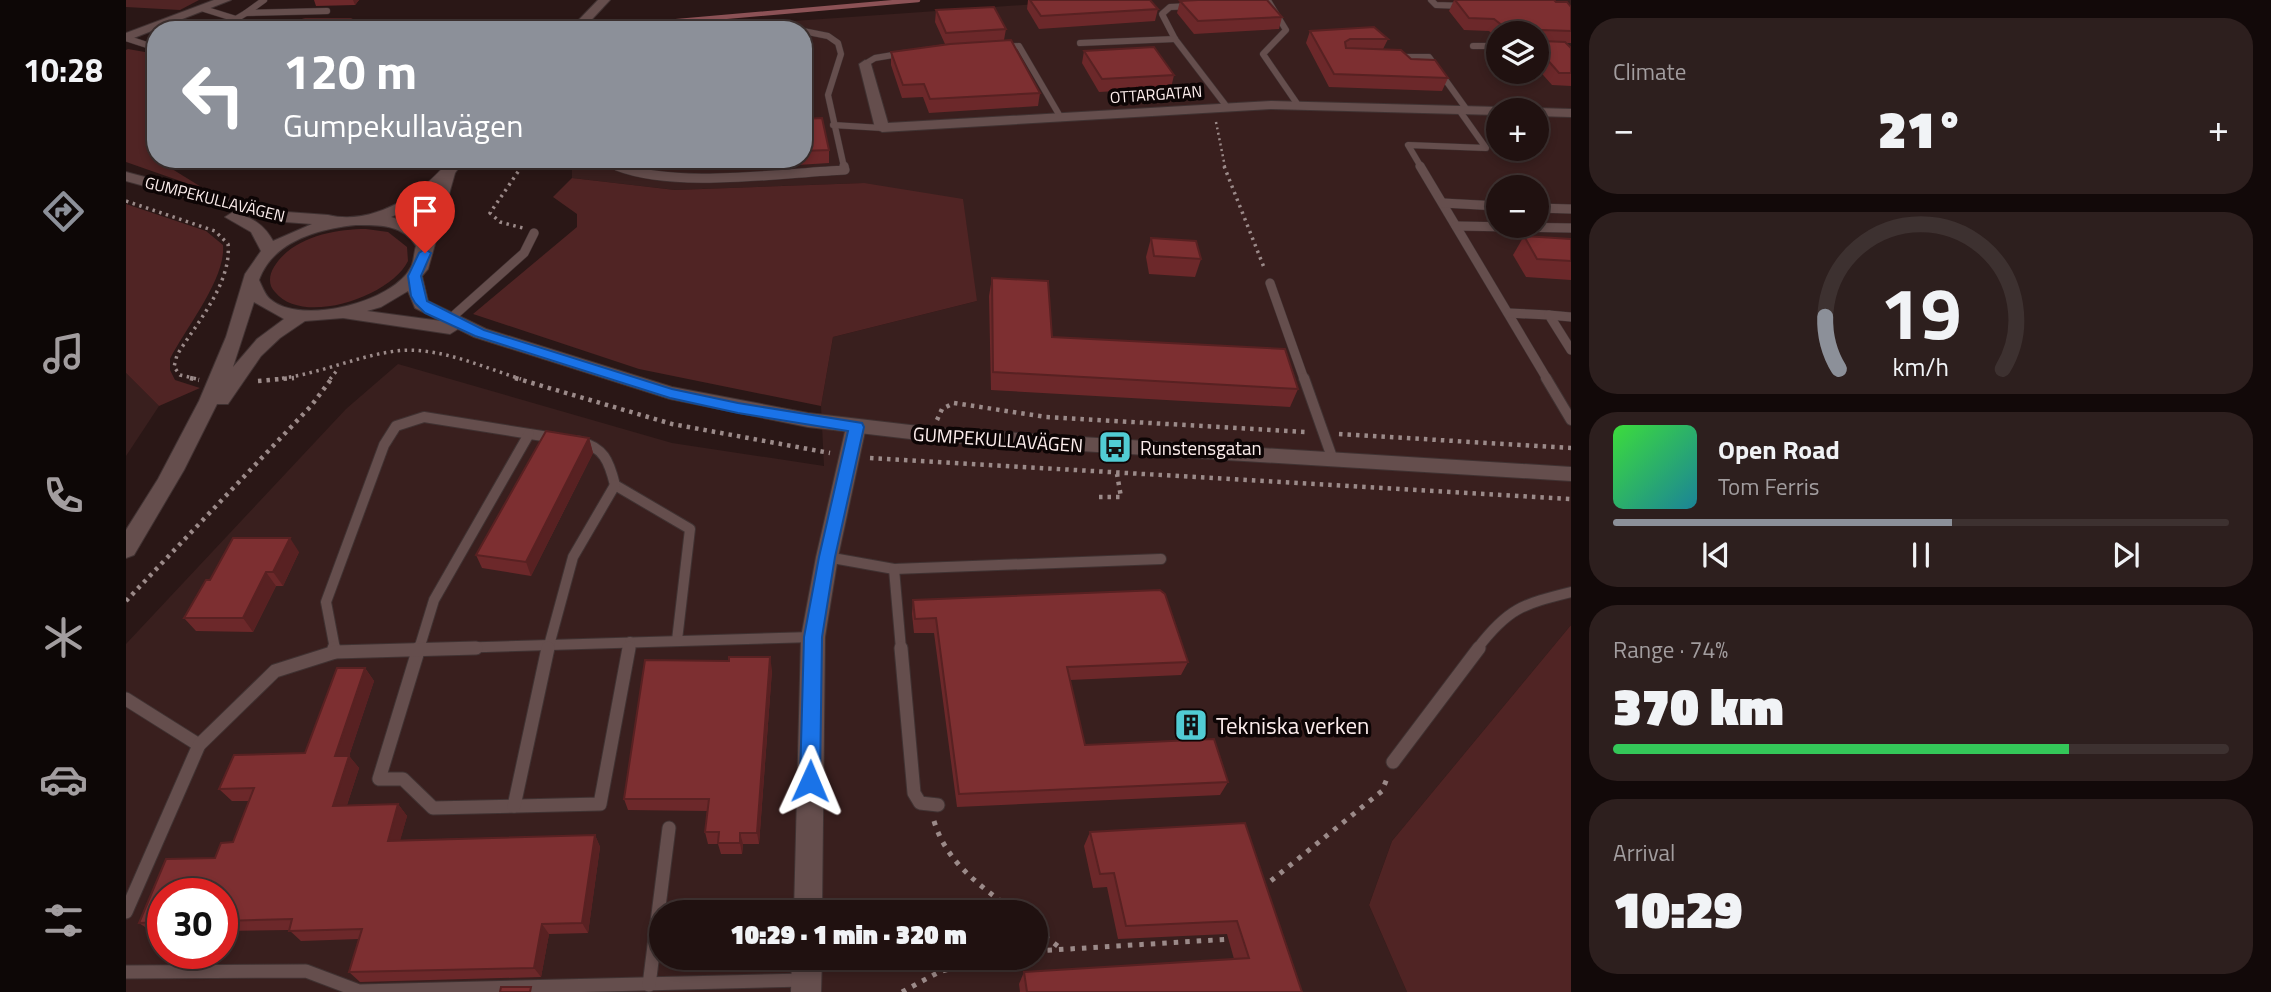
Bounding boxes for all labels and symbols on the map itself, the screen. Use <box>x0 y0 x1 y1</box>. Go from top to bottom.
street label: OTTARGATAN <box>1109 79 1203 109</box>
street label: GUMPEKULLAVÄGEN <box>142 170 288 228</box>
pin <box>395 181 455 253</box>
street label: GUMPEKULLAVÄGEN <box>912 419 1084 459</box>
bus stop icon: Runstensgatan <box>1096 428 1134 466</box>
place label: Runstensgatan <box>1140 433 1262 462</box>
building icon: Tekniska verken <box>1172 706 1210 744</box>
place label: Tekniska verken <box>1216 708 1369 743</box>
position arrow <box>773 744 847 818</box>
speed limit sign: 30 <box>147 878 238 969</box>

